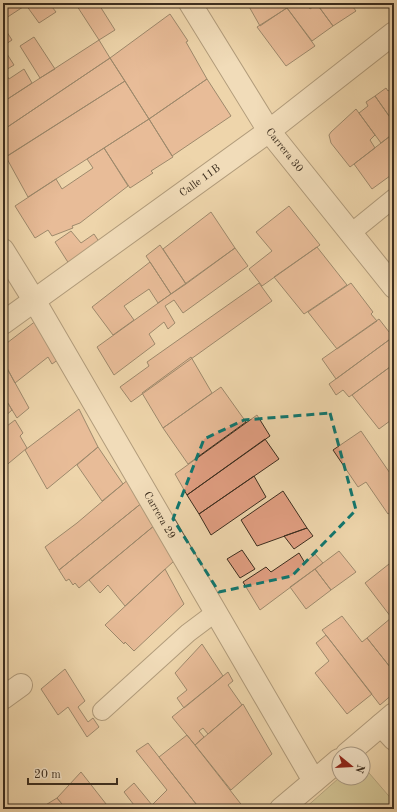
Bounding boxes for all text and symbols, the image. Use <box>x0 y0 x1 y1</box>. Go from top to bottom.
street label: Carrera 30 <box>264 126 305 174</box>
street label: Calle 11B <box>178 162 222 199</box>
street label: Carrera 29 <box>141 490 177 541</box>
north arrow <box>331 746 371 786</box>
scale bar <box>28 760 117 786</box>
text: N <box>352 763 366 775</box>
text: 20 m <box>34 769 61 781</box>

